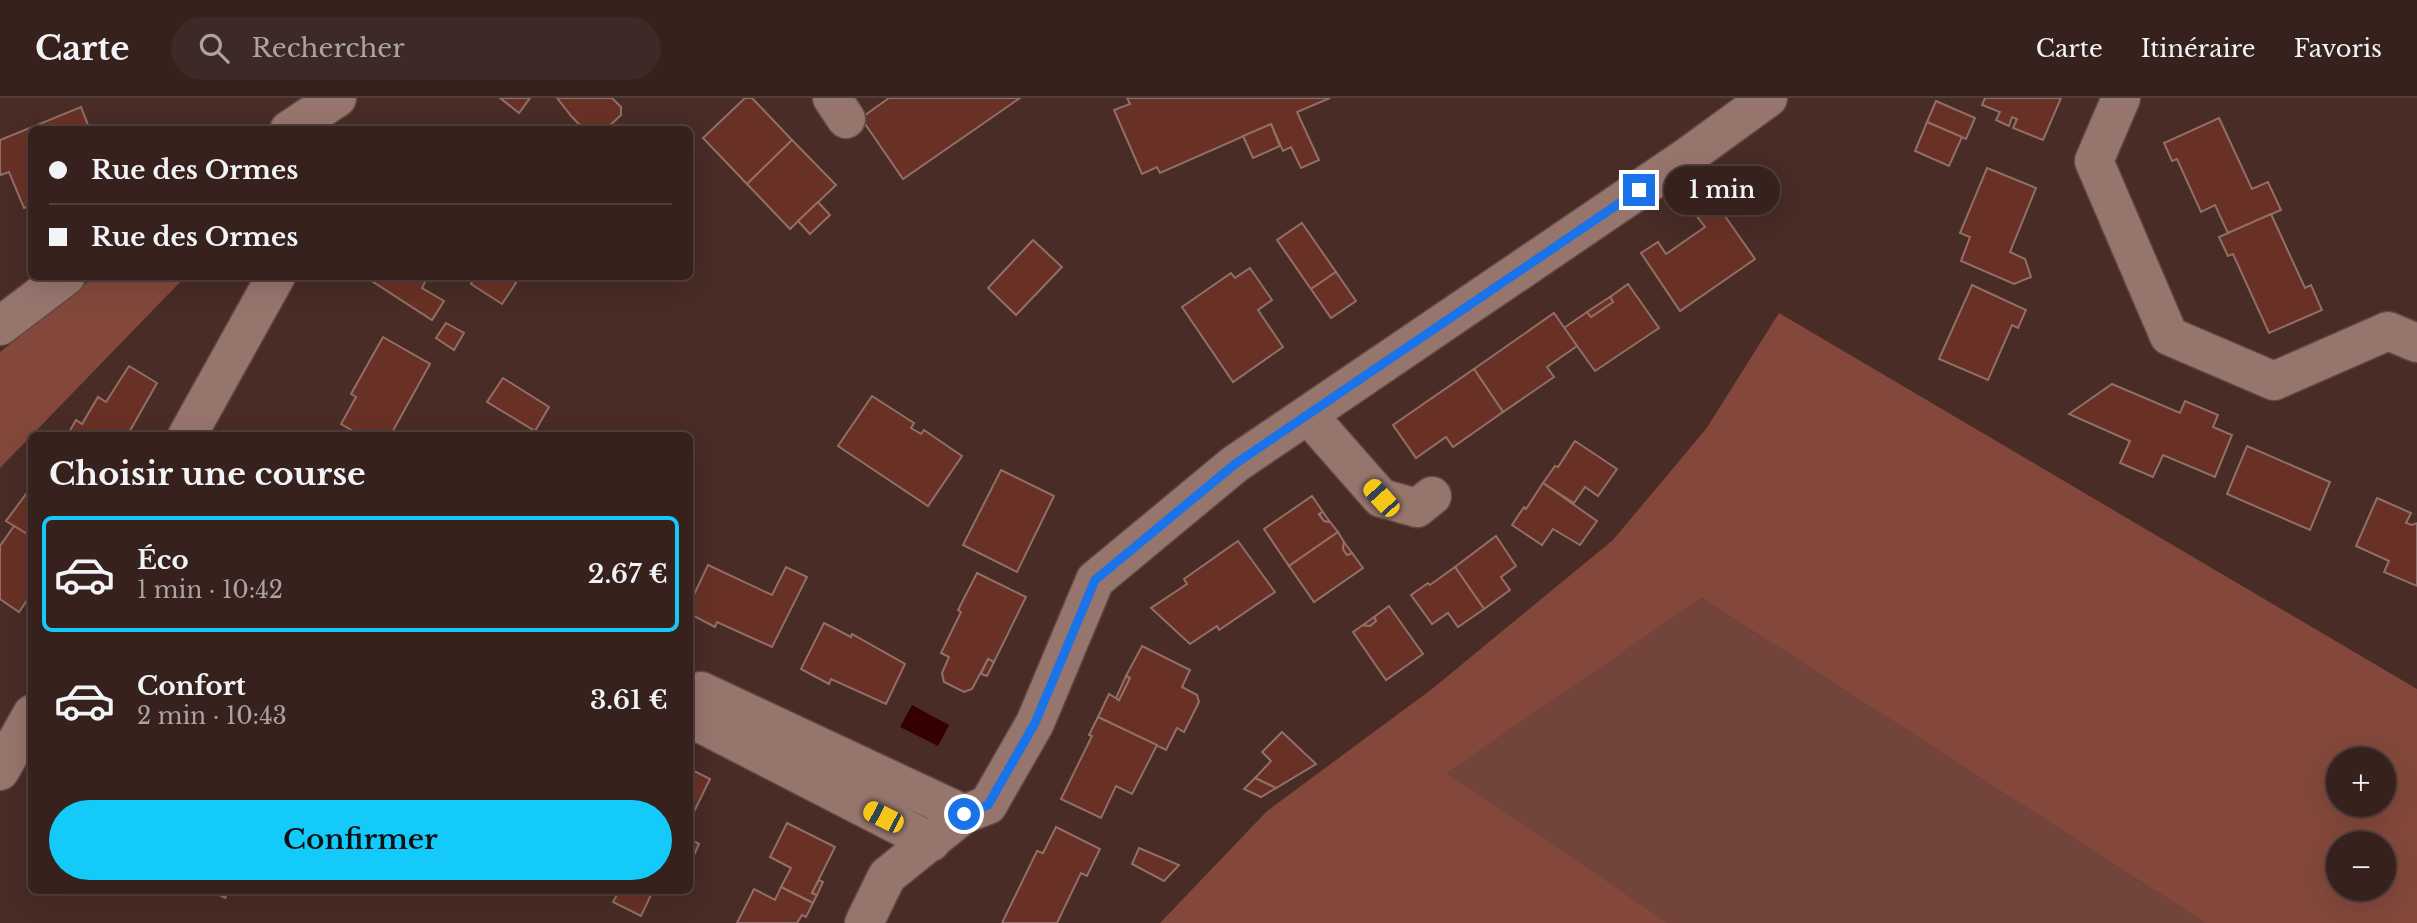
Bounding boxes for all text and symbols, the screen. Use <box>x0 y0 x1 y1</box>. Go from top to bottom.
search box <box>171 17 661 80</box>
text: Carte <box>35 28 129 69</box>
icon: search <box>195 29 233 67</box>
text: Rechercher <box>251 32 405 64</box>
text: Carte <box>2036 34 2103 63</box>
text: Itinéraire <box>2141 34 2256 63</box>
text: Favoris <box>2294 34 2382 63</box>
text: Rue des Ormes <box>91 154 298 186</box>
callout: 1 min <box>1664 166 1779 214</box>
route end <box>1623 174 1655 206</box>
text: 1 min <box>1689 176 1755 204</box>
text: Rue des Ormes <box>91 221 298 253</box>
text: Choisir une course <box>49 454 366 494</box>
car <box>1360 475 1403 521</box>
icon: car <box>53 543 116 606</box>
text: Éco <box>137 544 189 576</box>
text: 2.67 € <box>588 558 668 590</box>
text: 1 min · 10:42 <box>137 576 283 604</box>
icon: car <box>53 669 116 732</box>
text: Confort <box>137 670 246 702</box>
text: 3.61 € <box>590 684 668 716</box>
text: 2 min · 10:43 <box>137 702 287 730</box>
map controls <box>2326 747 2396 901</box>
button: + <box>2326 747 2396 817</box>
car <box>860 798 907 836</box>
route start <box>948 798 980 830</box>
button: Confirmer <box>49 800 672 880</box>
button: − <box>2326 831 2396 901</box>

